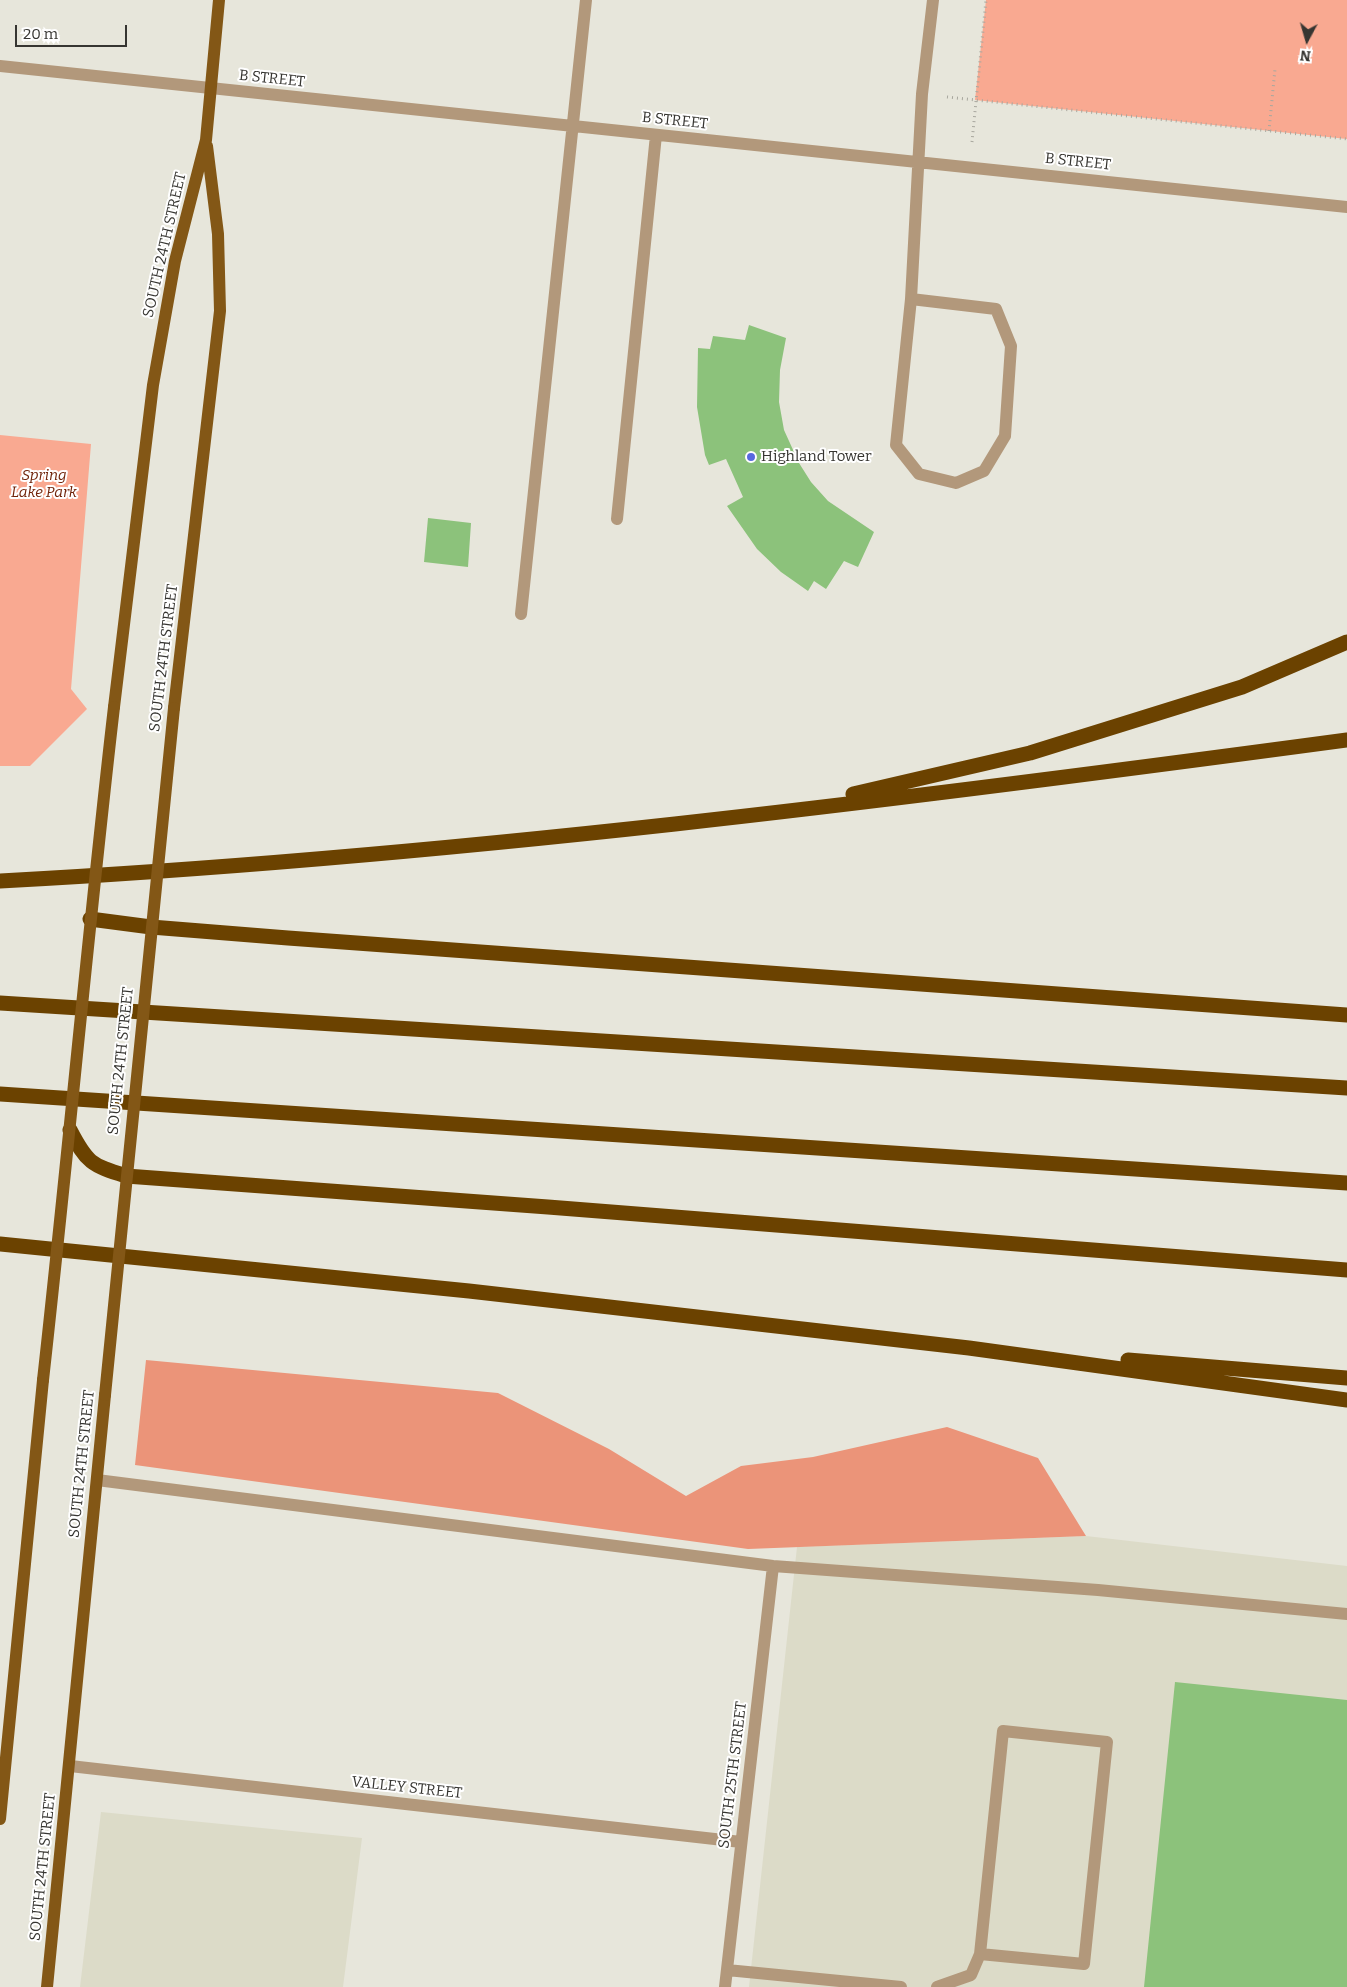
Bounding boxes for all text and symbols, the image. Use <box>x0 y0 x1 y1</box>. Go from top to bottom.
scale bar <box>18 15 130 47</box>
north arrow <box>1282 15 1332 65</box>
text: 20 m <box>23 25 58 43</box>
text: N <box>1299 46 1312 64</box>
street label: B STREET <box>238 67 306 91</box>
street label: B STREET <box>641 109 709 133</box>
street label: B STREET <box>1044 150 1112 174</box>
street label: SOUTH 24TH STREET <box>140 171 190 319</box>
place label: Highland Tower <box>761 448 872 466</box>
marker: Highland Tower <box>745 451 757 463</box>
park label: Spring Lake Park <box>11 467 77 502</box>
street label: SOUTH 24TH STREET <box>146 583 182 733</box>
street label: SOUTH 24TH STREET <box>104 986 138 1136</box>
street label: SOUTH 24TH STREET <box>65 1389 99 1539</box>
street label: SOUTH 25TH STREET <box>715 1701 751 1849</box>
street label: VALLEY STREET <box>351 1773 463 1803</box>
street label: SOUTH 24TH STREET <box>26 1792 60 1942</box>

